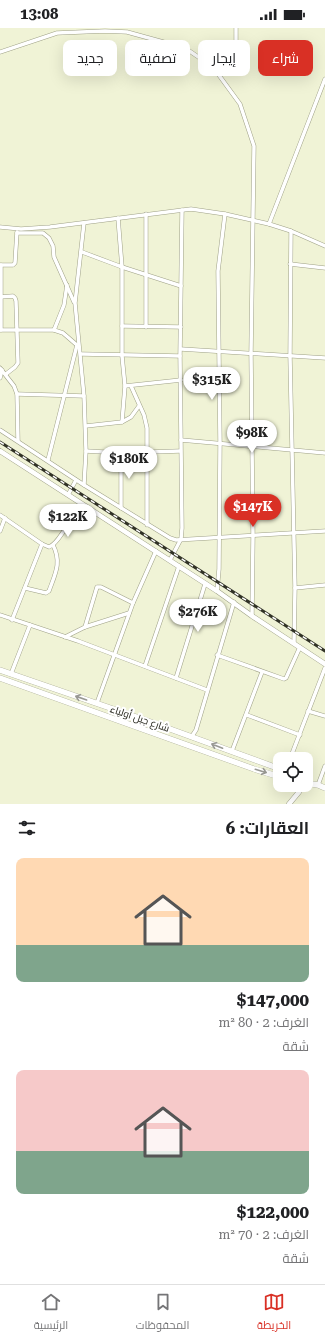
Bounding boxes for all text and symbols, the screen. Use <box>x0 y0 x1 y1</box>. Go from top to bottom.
text: 13:08 <box>20 5 58 23</box>
chip: جديد <box>63 40 117 76</box>
chip: تصفية <box>125 40 190 76</box>
chip: إيجار <box>198 40 250 76</box>
chip: شراء <box>258 40 313 76</box>
pin: $315K <box>184 367 240 401</box>
text: $315K <box>192 372 232 387</box>
pin: $98K <box>228 420 276 454</box>
text: $98K <box>236 425 268 440</box>
pin: $180K <box>101 446 157 480</box>
text: $180K <box>109 451 149 466</box>
pin: $147K <box>225 494 281 528</box>
text: $147K <box>233 499 273 514</box>
pin: $122K <box>40 504 96 538</box>
text: $122K <box>48 509 88 524</box>
pin: $276K <box>170 599 226 633</box>
text: $276K <box>178 604 218 619</box>
one-way arrow <box>75 694 88 701</box>
street label: شارع جبل أولياء <box>108 702 171 735</box>
one-way arrow <box>212 741 224 749</box>
map controls <box>273 752 313 792</box>
button: locate <box>273 752 313 792</box>
one-way arrow <box>254 768 267 775</box>
icon: filters <box>16 817 38 839</box>
text: العقارات: 6 <box>226 818 309 838</box>
icon: home <box>127 884 199 956</box>
text: $147,000 <box>237 990 309 1010</box>
text: الغرف: 2 · 80 m² <box>219 1015 309 1030</box>
text: شقة <box>282 1039 309 1054</box>
icon: home <box>127 1096 199 1168</box>
text: $122,000 <box>237 1202 309 1222</box>
text: الغرف: 2 · 70 m² <box>219 1227 309 1242</box>
text: شقة <box>282 1251 309 1266</box>
tab: الرئيسية <box>34 1291 68 1335</box>
tab: المحفوظات <box>136 1291 189 1335</box>
tab: الخريطة <box>257 1291 291 1335</box>

